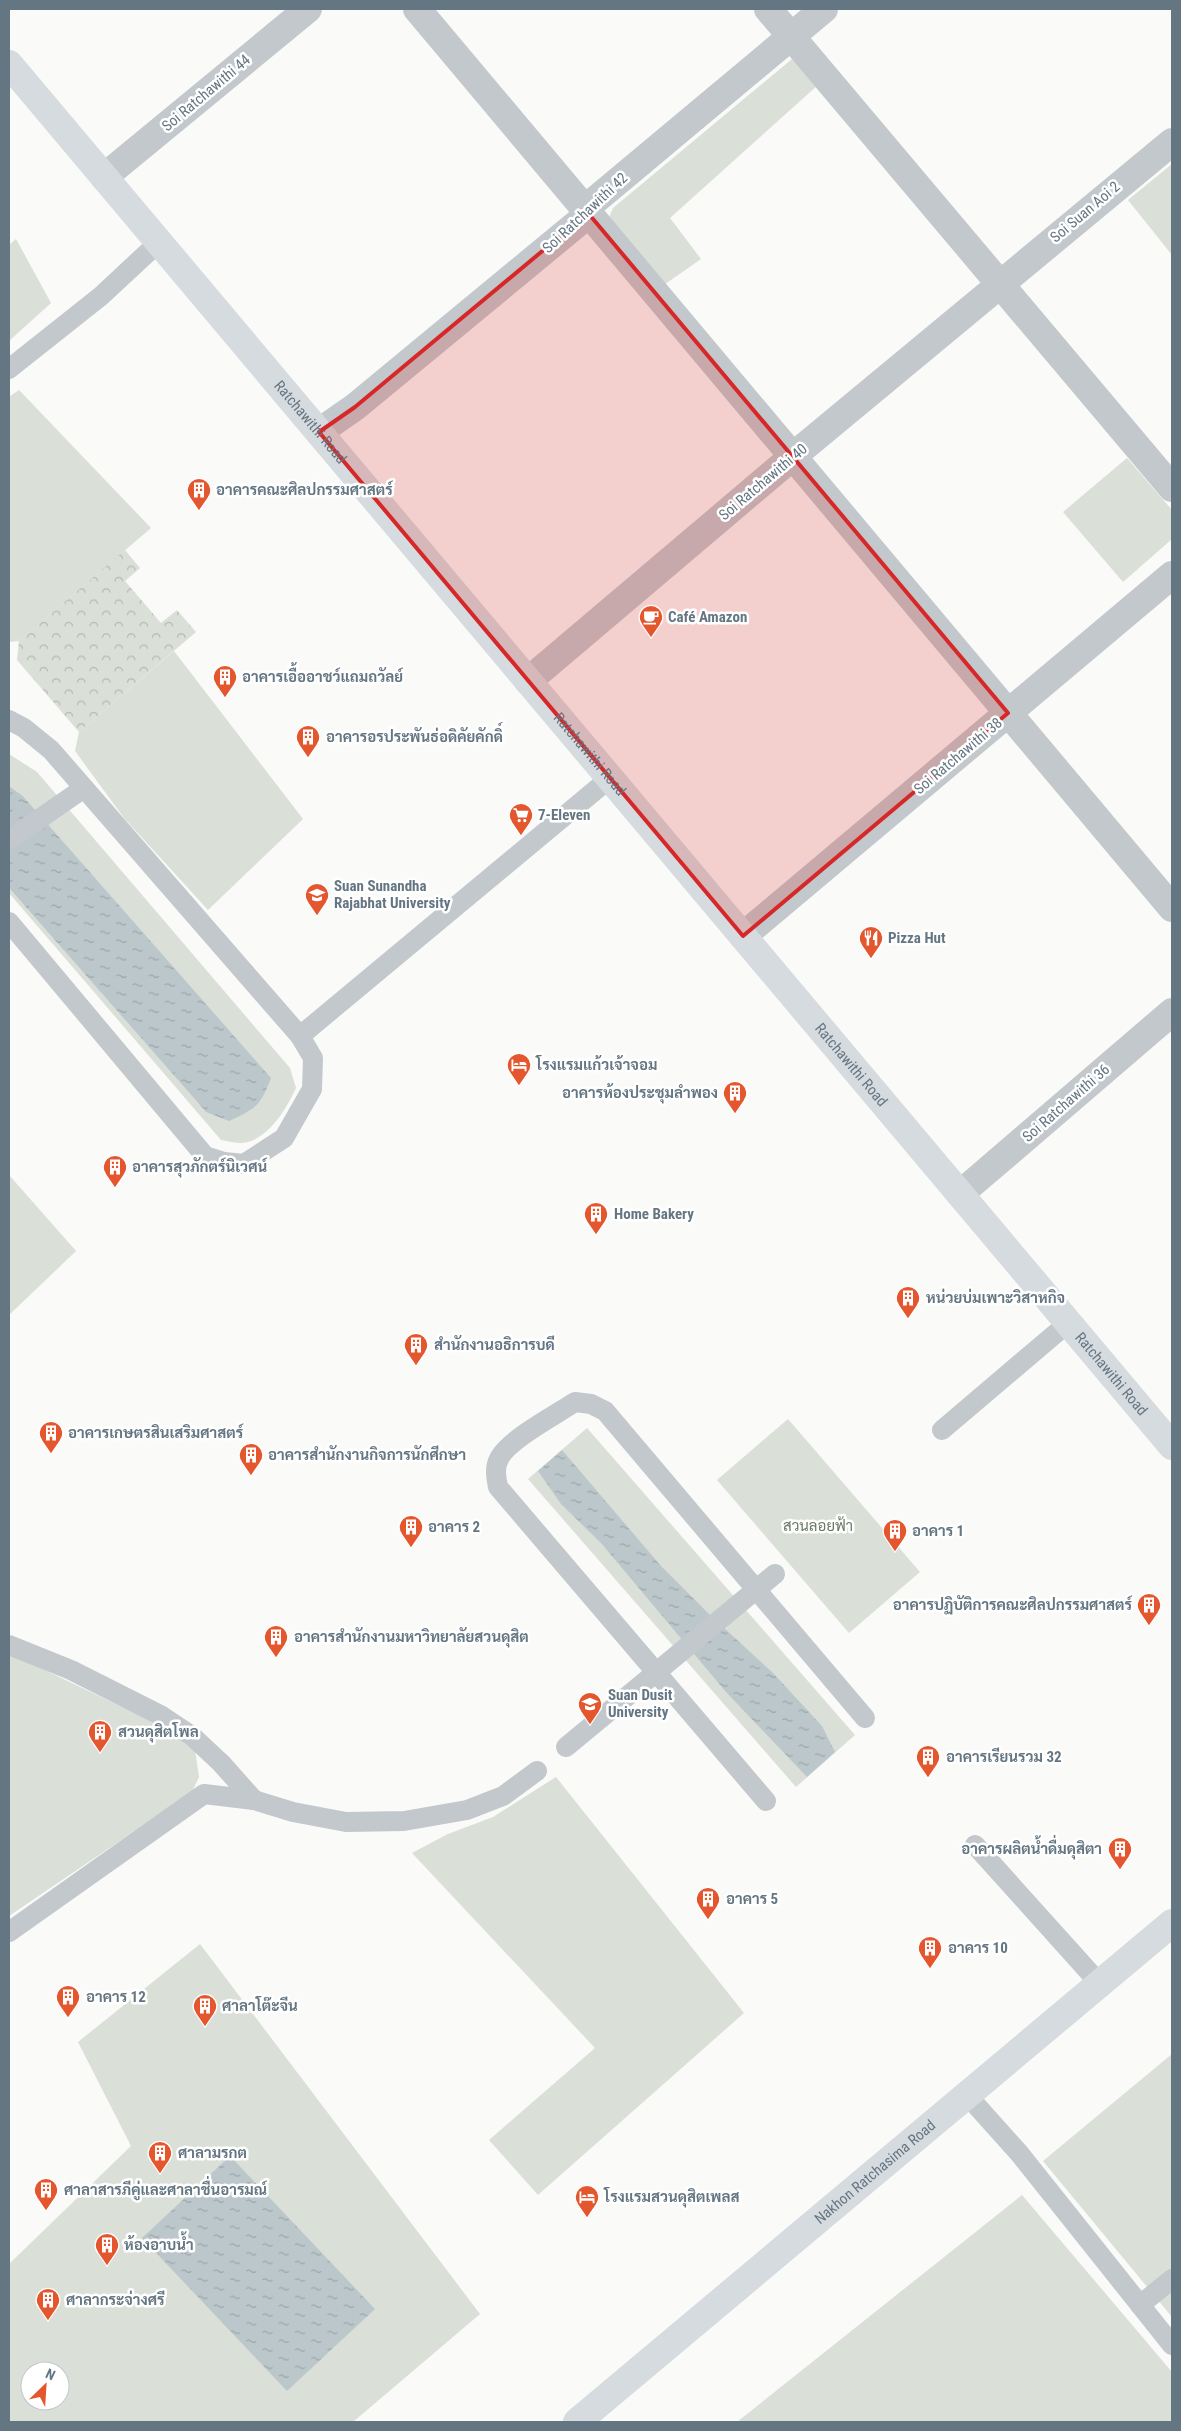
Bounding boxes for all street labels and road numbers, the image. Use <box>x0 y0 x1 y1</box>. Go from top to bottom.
street label: Soi Ratchawithi 44 <box>158 51 254 135</box>
street label: Soi Ratchawithi 42 <box>539 169 631 257</box>
street label: Soi Suan Aoi 2 <box>1046 178 1124 246</box>
street label: Ratchawithi Road <box>270 377 350 467</box>
street label: Soi Ratchawithi 40 <box>715 440 811 524</box>
street label: Ratchawithi Road <box>550 709 630 799</box>
street label: Soi Ratchawithi 38 <box>910 714 1006 798</box>
street label: Ratchawithi Road <box>811 1020 891 1110</box>
street label: Soi Ratchawithi 36 <box>1019 1060 1113 1146</box>
street label: Ratchawithi Road <box>1071 1329 1151 1419</box>
street label: Nakhon Ratchasima Road <box>811 2116 939 2228</box>

